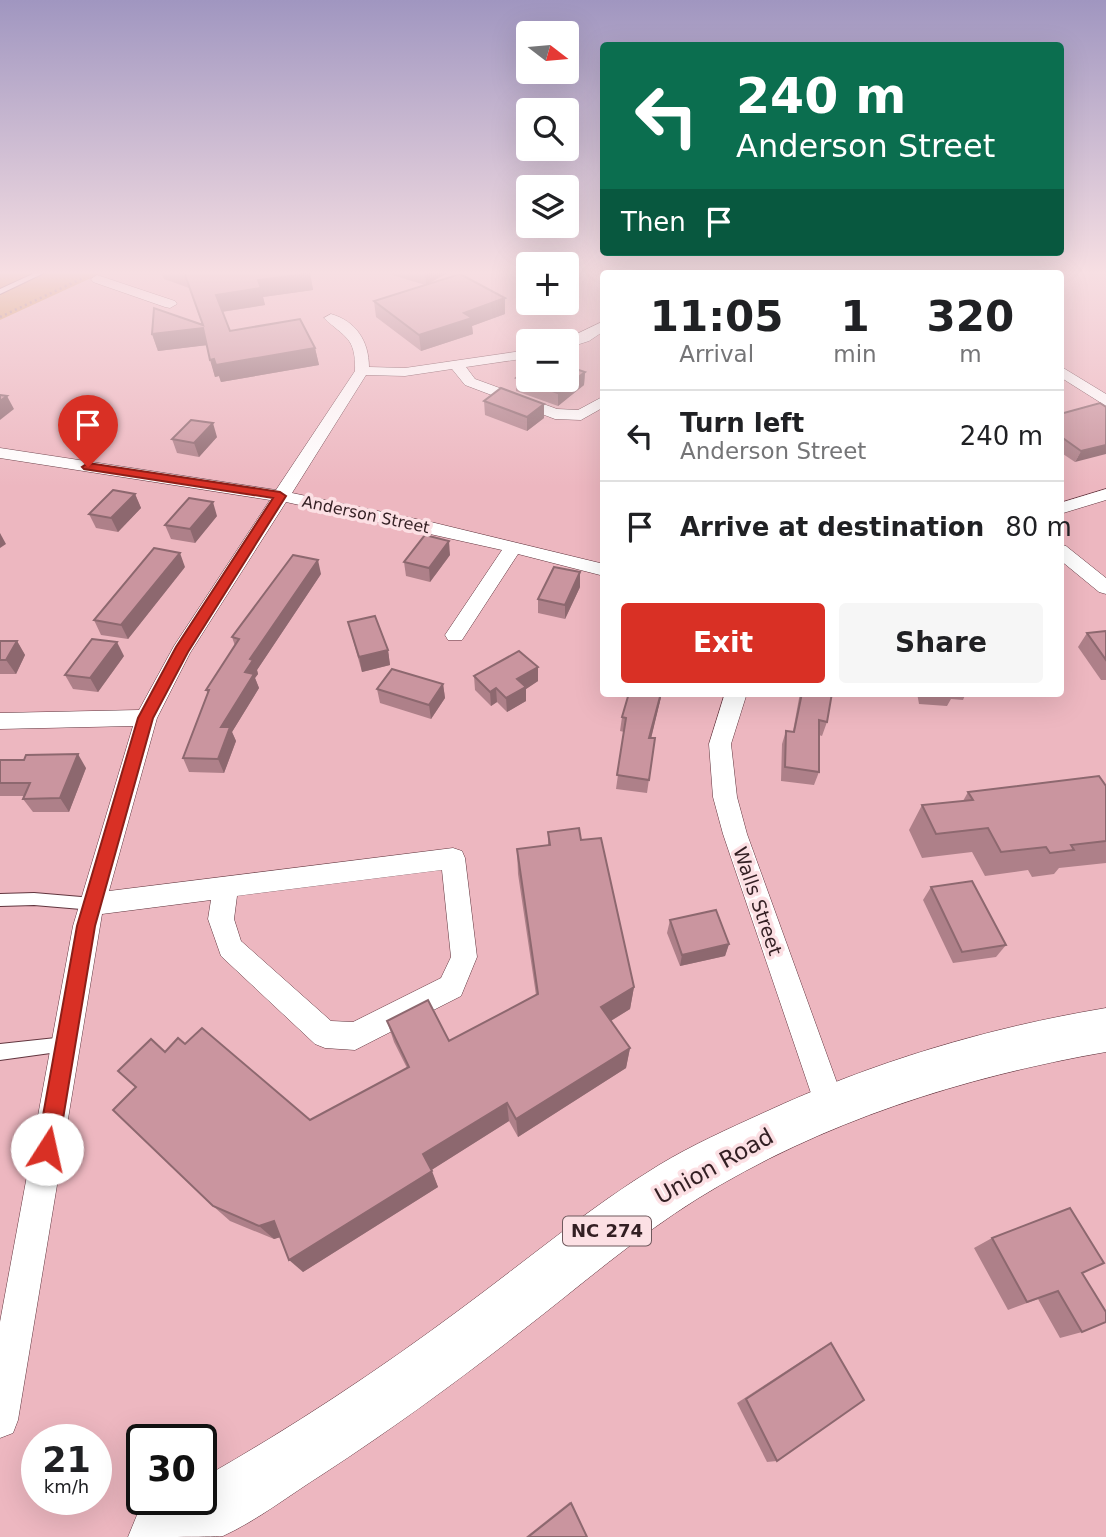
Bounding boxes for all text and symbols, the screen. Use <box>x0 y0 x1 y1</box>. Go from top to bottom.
north arrow <box>516 21 579 84</box>
map controls <box>516 21 579 392</box>
text: 240 m <box>736 68 906 125</box>
icon: left <box>621 70 712 161</box>
button: search <box>516 98 579 161</box>
text: Anderson Street <box>736 127 995 165</box>
button: layers <box>516 175 579 238</box>
icon: arrive <box>700 203 738 241</box>
text: Then <box>621 207 686 237</box>
button: + <box>516 252 579 315</box>
text: 11:05 <box>650 292 784 341</box>
text: 1 <box>840 292 870 341</box>
text: 320 <box>927 292 1014 341</box>
button: − <box>516 329 579 392</box>
text: Arrival <box>679 341 754 367</box>
text: min <box>833 341 877 367</box>
text: m <box>959 341 982 367</box>
pin <box>58 395 118 467</box>
icon: arrive <box>69 406 107 444</box>
text: Turn left <box>680 408 804 438</box>
icon: left <box>621 417 659 455</box>
text: 240 m <box>960 421 1043 451</box>
text: Anderson Street <box>680 438 866 464</box>
street label: Anderson Street <box>301 492 431 537</box>
icon: arrive <box>621 508 659 546</box>
text: Arrive at destination <box>680 512 984 542</box>
text: 80 m <box>1005 512 1072 542</box>
button: Exit <box>621 603 825 683</box>
button: Share <box>839 603 1043 683</box>
street label: Walls Street <box>729 844 787 958</box>
position arrow <box>10 1112 84 1186</box>
street label: Union Road <box>650 1123 778 1209</box>
road number: NC 274 <box>563 1216 651 1246</box>
speed limit sign: 30 <box>126 1424 217 1515</box>
text: 21 <box>42 1440 91 1480</box>
text: km/h <box>44 1476 89 1497</box>

